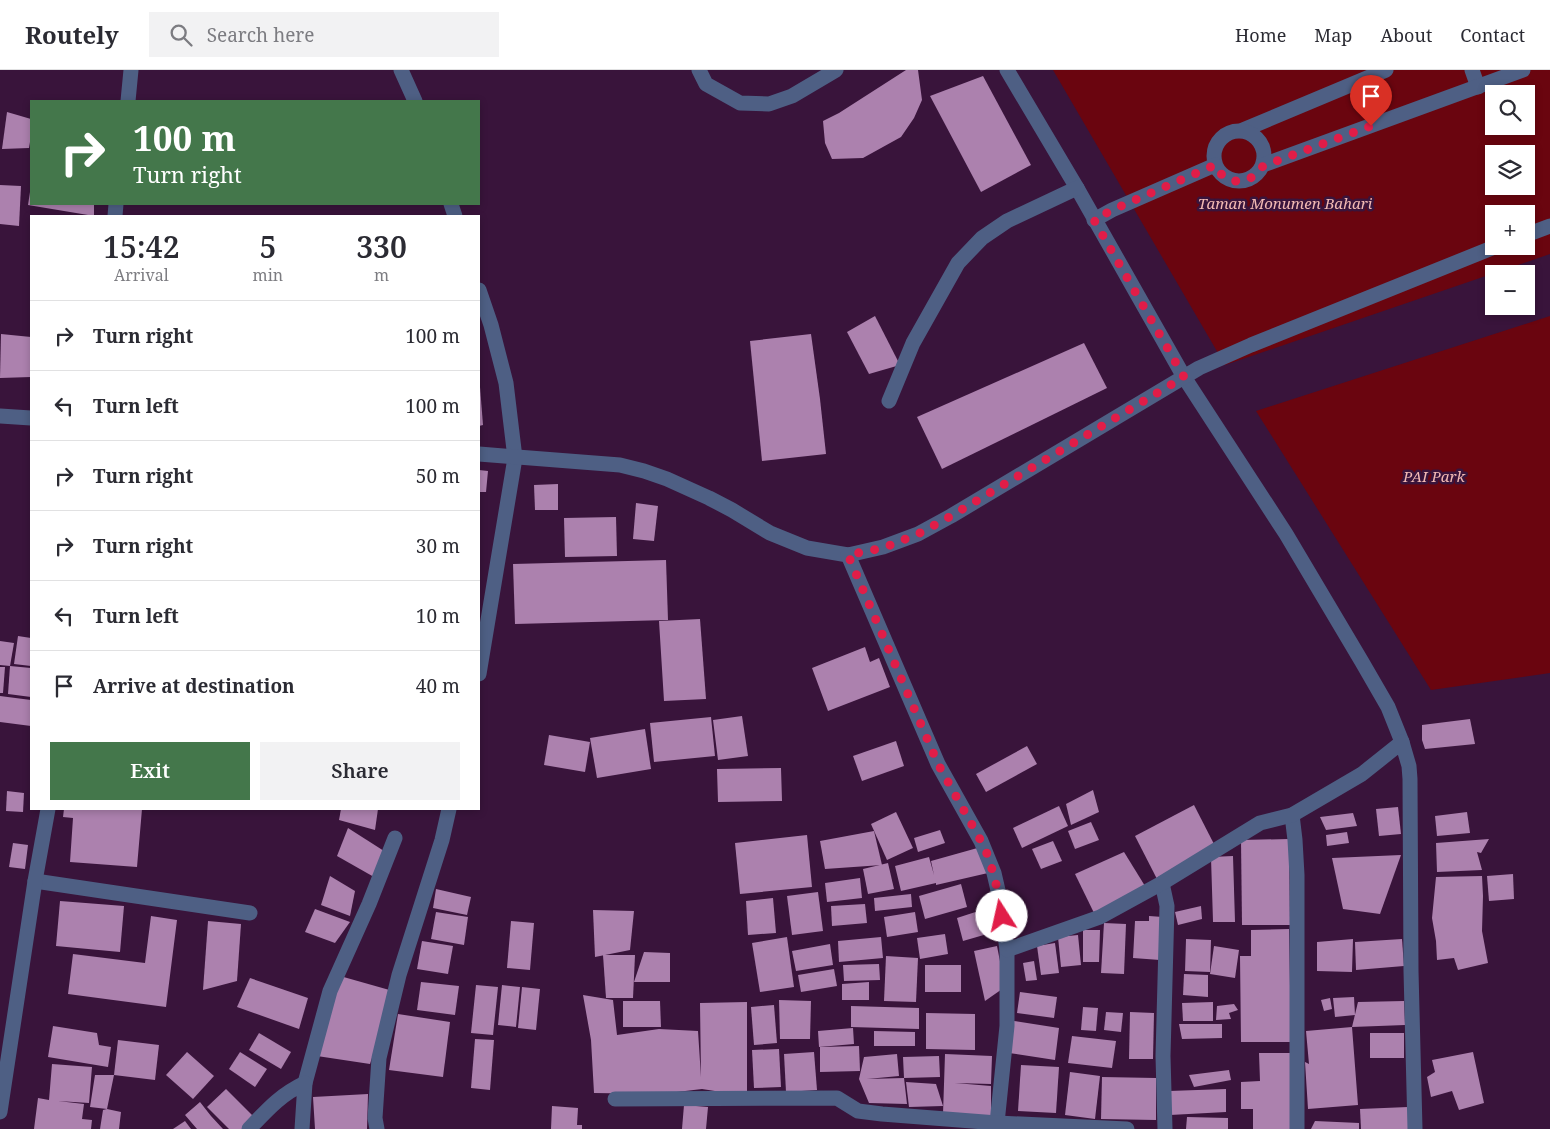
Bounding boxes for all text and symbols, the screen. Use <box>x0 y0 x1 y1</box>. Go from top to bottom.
search box <box>149 12 499 57</box>
text: Routely <box>25 18 119 51</box>
icon: search <box>167 21 195 49</box>
text: Search here <box>207 22 314 48</box>
text: Home <box>1235 23 1286 47</box>
text: Map <box>1314 23 1352 47</box>
text: About <box>1380 23 1432 47</box>
text: Contact <box>1460 23 1525 47</box>
pin <box>1350 75 1392 126</box>
icon: arrive <box>1357 82 1385 110</box>
map controls <box>1485 85 1535 315</box>
button: search <box>1485 85 1535 135</box>
text: 100 m <box>133 114 236 161</box>
icon: right <box>50 120 115 185</box>
button: layers <box>1485 145 1535 195</box>
text: Turn right <box>133 159 242 189</box>
park label: Taman Monumen Bahari <box>1198 193 1373 213</box>
button: + <box>1485 205 1535 255</box>
text: 15:42 <box>103 226 180 267</box>
text: 5 <box>259 226 276 267</box>
text: 330 <box>356 226 407 267</box>
text: Arrival <box>114 264 169 286</box>
text: min <box>253 264 283 286</box>
text: m <box>374 264 389 286</box>
button: − <box>1485 265 1535 315</box>
icon: right <box>50 322 78 350</box>
text: Turn right <box>93 323 193 349</box>
text: 100 m <box>405 323 460 349</box>
icon: left <box>50 392 78 420</box>
text: Turn left <box>93 393 179 419</box>
text: 100 m <box>405 393 460 419</box>
icon: right <box>50 462 78 490</box>
text: Turn right <box>93 463 193 489</box>
text: 50 m <box>416 463 460 489</box>
park label: PAI Park <box>1402 466 1465 486</box>
icon: right <box>50 532 78 560</box>
text: Turn right <box>93 533 193 559</box>
text: 30 m <box>416 533 460 559</box>
icon: left <box>50 602 78 630</box>
text: Turn left <box>93 603 179 629</box>
text: 10 m <box>416 603 460 629</box>
icon: arrive <box>50 672 78 700</box>
text: Arrive at destination <box>93 673 295 699</box>
text: 40 m <box>416 673 460 699</box>
button: Exit <box>50 742 250 800</box>
button: Share <box>260 742 460 800</box>
position arrow <box>975 889 1027 941</box>

